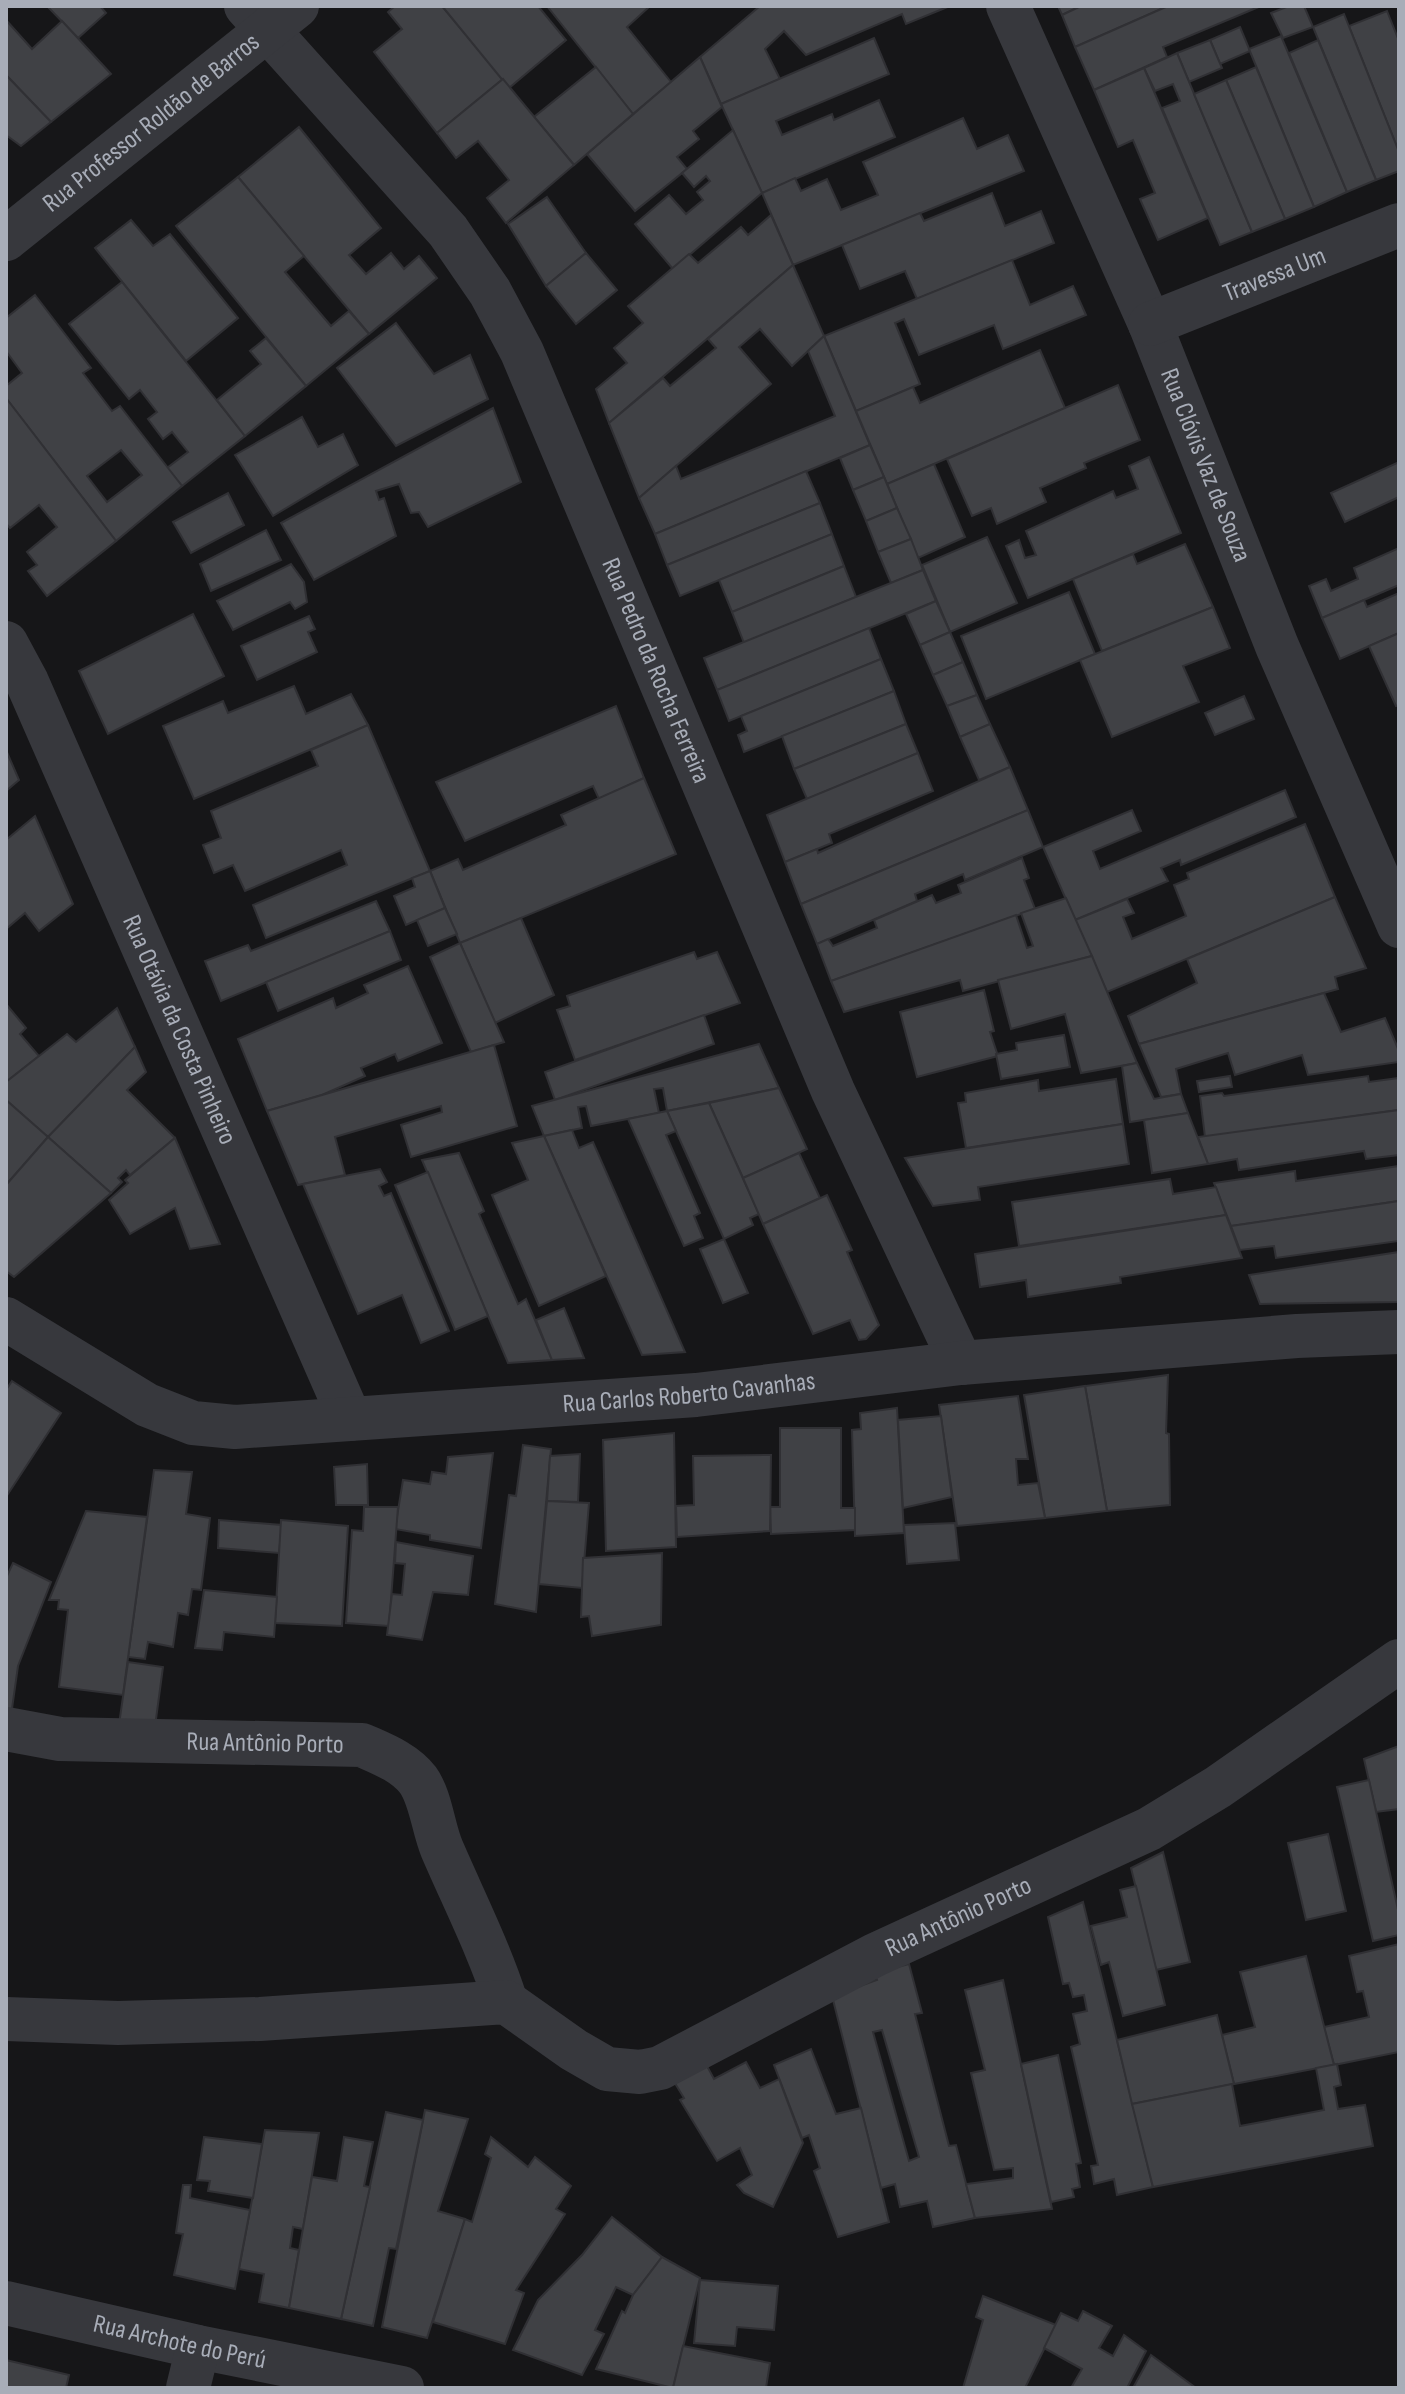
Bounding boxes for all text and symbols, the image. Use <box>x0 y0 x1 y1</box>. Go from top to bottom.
street label: Rua Professor Roldão de Barros <box>37 27 266 219</box>
street label: Travessa Um <box>1219 240 1330 309</box>
street label: Rua Clóvis Vaz de Souza <box>1154 364 1258 566</box>
street label: Rua Pedro da Rocha Ferreira <box>595 553 717 788</box>
street label: Rua Otávia da Costa Pinheiro <box>116 910 243 1149</box>
street label: Rua Carlos Roberto Cavanhas <box>562 1365 817 1420</box>
street label: Rua Antônio Porto <box>186 1726 344 1760</box>
street label: Rua Antônio Porto <box>880 1870 1036 1964</box>
street label: Rua Archote do Perú <box>90 2308 269 2376</box>

